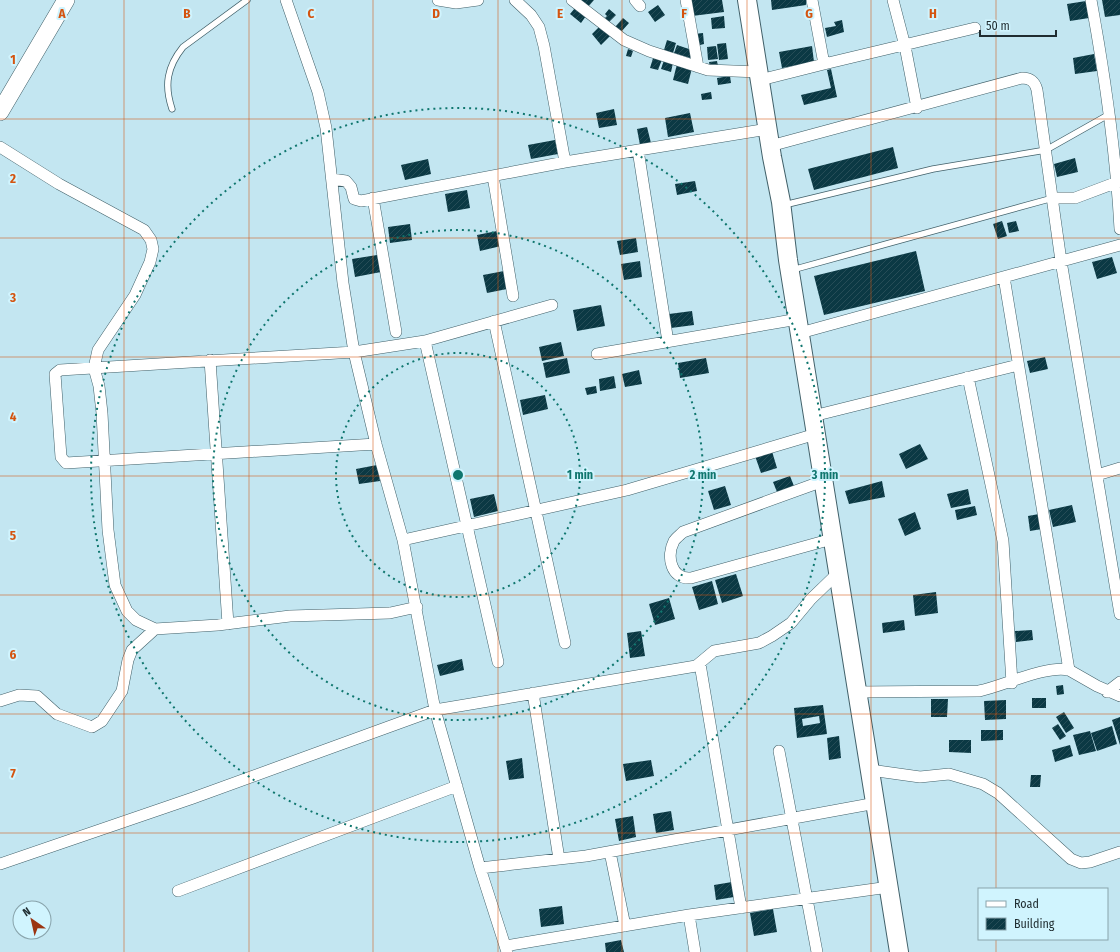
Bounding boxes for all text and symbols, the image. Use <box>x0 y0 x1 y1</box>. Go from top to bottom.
text: A <box>57 6 66 21</box>
text: B <box>183 6 191 21</box>
text: C <box>308 6 315 21</box>
text: D <box>432 6 440 21</box>
text: E <box>557 6 563 21</box>
text: F <box>681 6 687 21</box>
text: G <box>805 6 813 21</box>
text: H <box>929 6 937 21</box>
scale bar <box>980 12 1056 38</box>
text: 50 m <box>986 19 1010 33</box>
text: 1 <box>10 52 16 67</box>
text: 2 <box>9 171 16 186</box>
text: 3 <box>9 290 16 305</box>
text: 4 <box>10 409 17 424</box>
centre of rings <box>451 468 465 482</box>
text: 1 min <box>567 468 593 482</box>
text: 2 min <box>689 468 716 482</box>
text: 3 min <box>811 468 838 482</box>
text: 5 <box>10 528 16 543</box>
text: 6 <box>10 647 17 662</box>
text: 7 <box>10 766 16 781</box>
legend <box>978 888 1108 940</box>
text: Road <box>1014 897 1039 911</box>
north arrow <box>12 900 52 940</box>
text: N <box>20 905 33 919</box>
text: Building <box>1014 917 1055 931</box>

